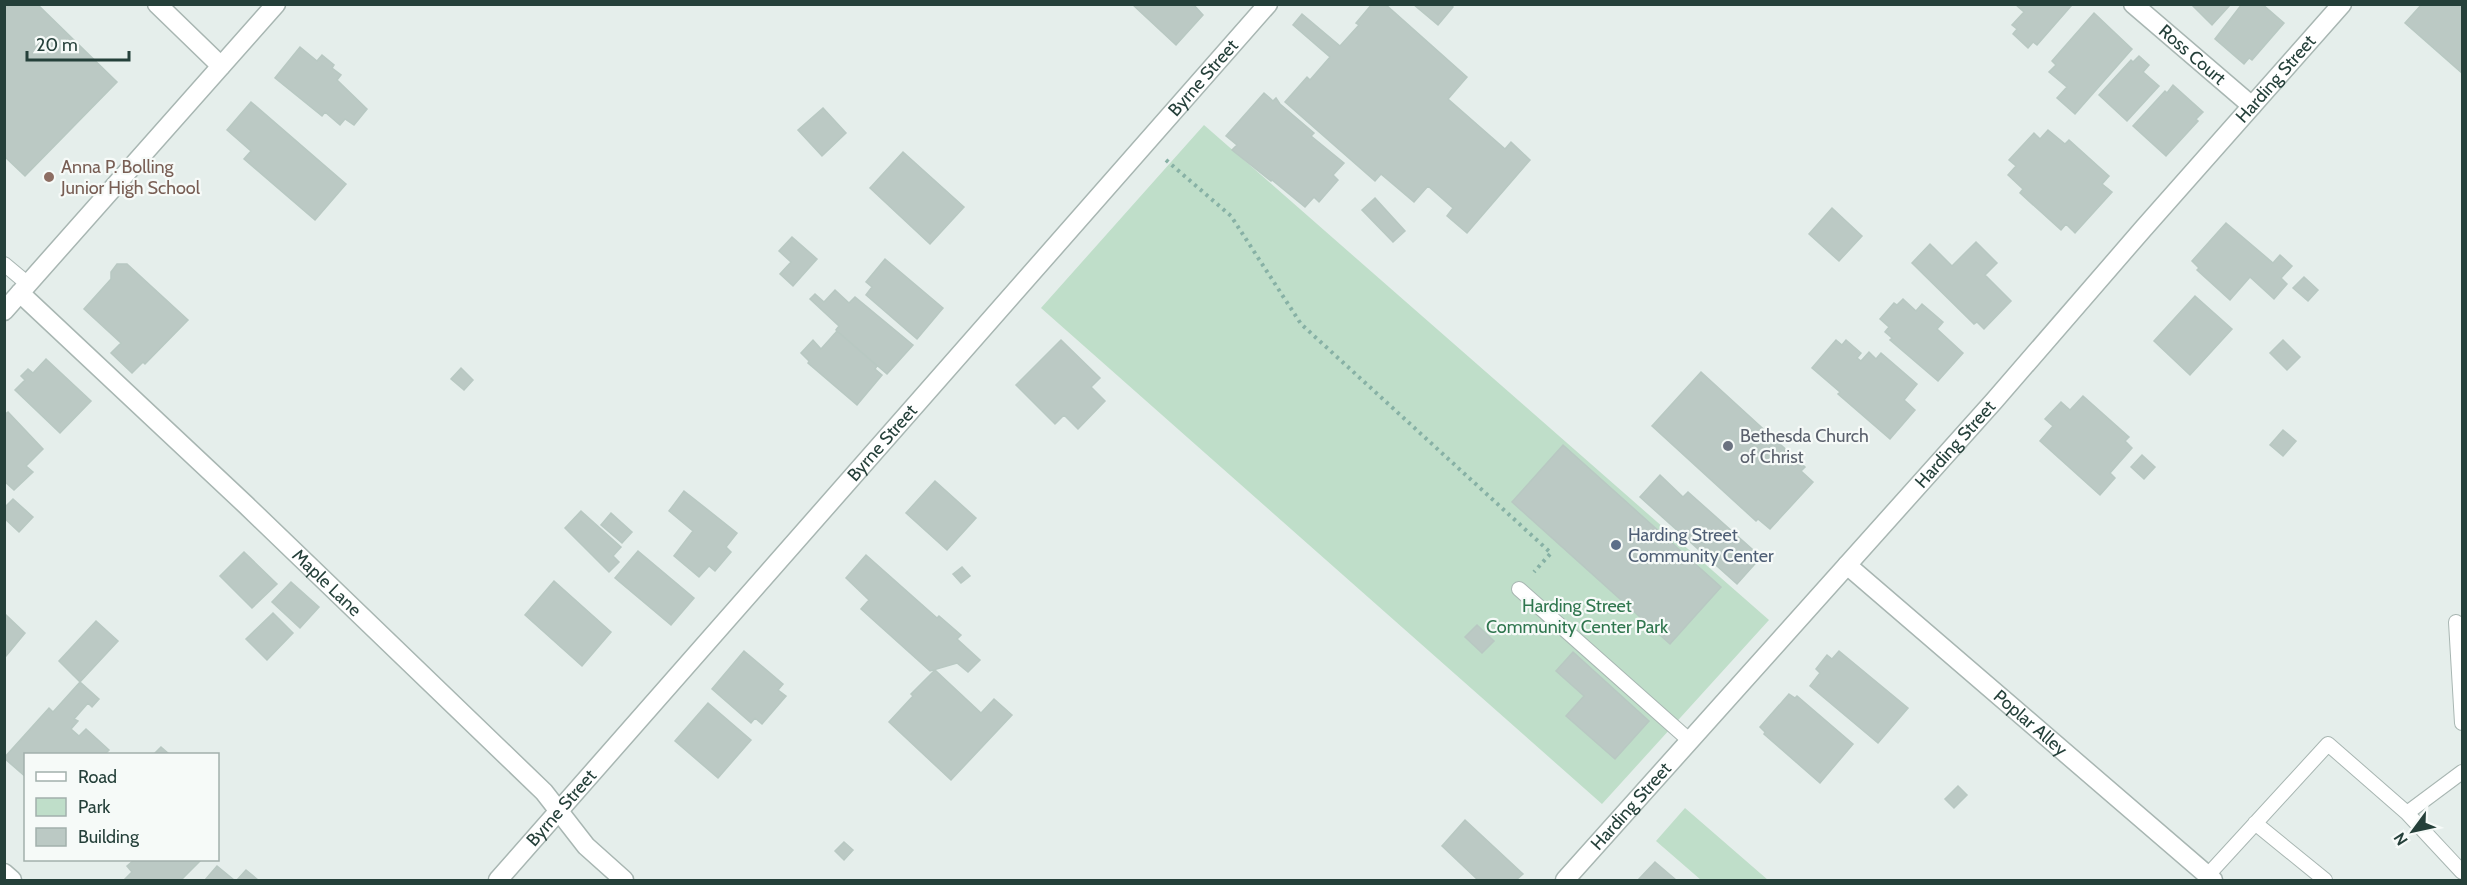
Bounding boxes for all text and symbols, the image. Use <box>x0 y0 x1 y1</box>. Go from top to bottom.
street label: Ross Court <box>2154 20 2230 90</box>
scale bar <box>27 24 129 62</box>
street label: Harding Street <box>2231 30 2320 127</box>
text: 20 m <box>36 34 78 56</box>
street label: Byrne Street <box>1164 35 1243 121</box>
place label: Anna P. Bolling Junior High School <box>60 156 201 199</box>
marker: Anna P. Bolling Junior High School <box>42 170 56 184</box>
street label: Harding Street <box>1910 396 2000 492</box>
street label: Byrne Street <box>843 400 922 486</box>
place label: Bethesda Church of Christ <box>1740 425 1869 468</box>
marker: Bethesda Church of Christ <box>1721 439 1735 453</box>
place label: Harding Street Community Center <box>1628 524 1774 567</box>
marker: Harding Street Community Center <box>1609 538 1623 552</box>
street label: Maple Lane <box>288 544 366 621</box>
park label: Harding Street Community Center Park <box>1486 595 1669 638</box>
street label: Poplar Alley <box>1989 685 2072 761</box>
legend <box>24 753 219 861</box>
street label: Harding Street <box>1586 758 1676 855</box>
street label: Byrne Street <box>522 765 601 851</box>
text: Road <box>78 766 117 788</box>
text: Park <box>78 796 111 818</box>
north arrow <box>2383 801 2443 861</box>
text: Building <box>78 826 140 848</box>
text: N <box>2390 829 2412 849</box>

